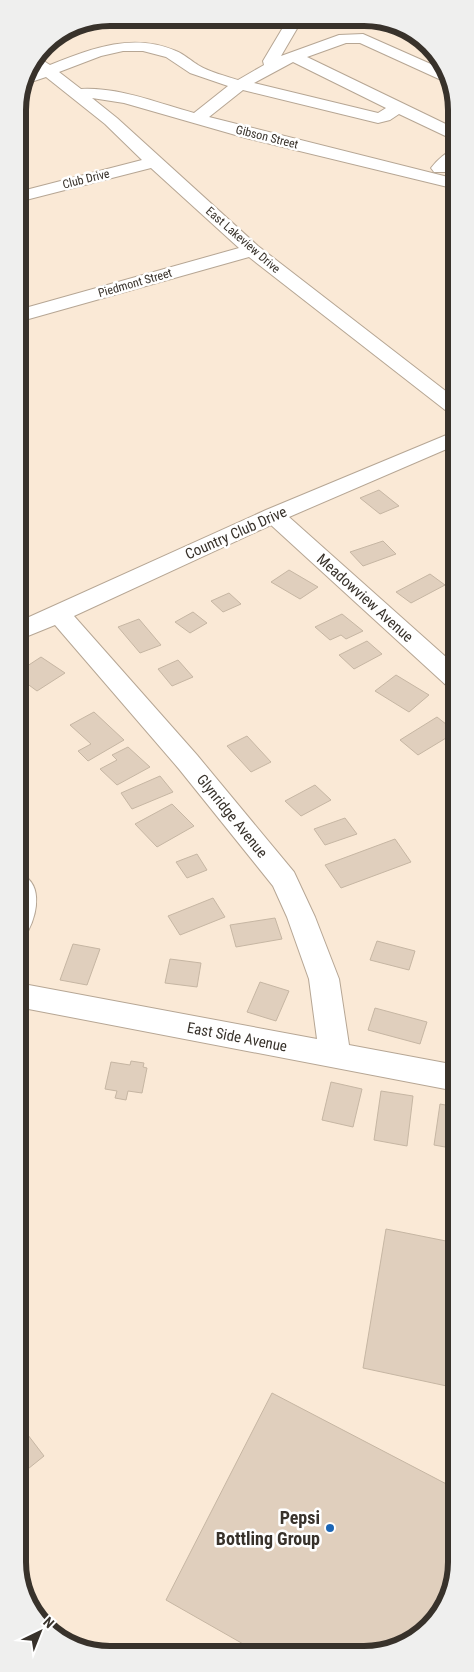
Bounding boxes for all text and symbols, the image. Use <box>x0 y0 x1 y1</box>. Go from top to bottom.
street label: Gibson Street <box>234 122 300 152</box>
street label: Club Drive <box>61 166 111 192</box>
street label: East Lakeview Drive <box>203 204 283 276</box>
street label: Piedmont Street <box>96 266 174 300</box>
street label: Country Club Drive <box>182 503 290 563</box>
street label: Meadowview Avenue <box>313 550 417 646</box>
street label: Glynridge Avenue <box>193 771 271 861</box>
street label: East Side Avenue <box>185 1018 289 1056</box>
place label: Pepsi Bottling Group <box>216 1507 320 1549</box>
marker: Pepsi Bottling Group <box>324 1522 336 1534</box>
north arrow <box>15 1607 65 1657</box>
text: N <box>40 1614 57 1631</box>

